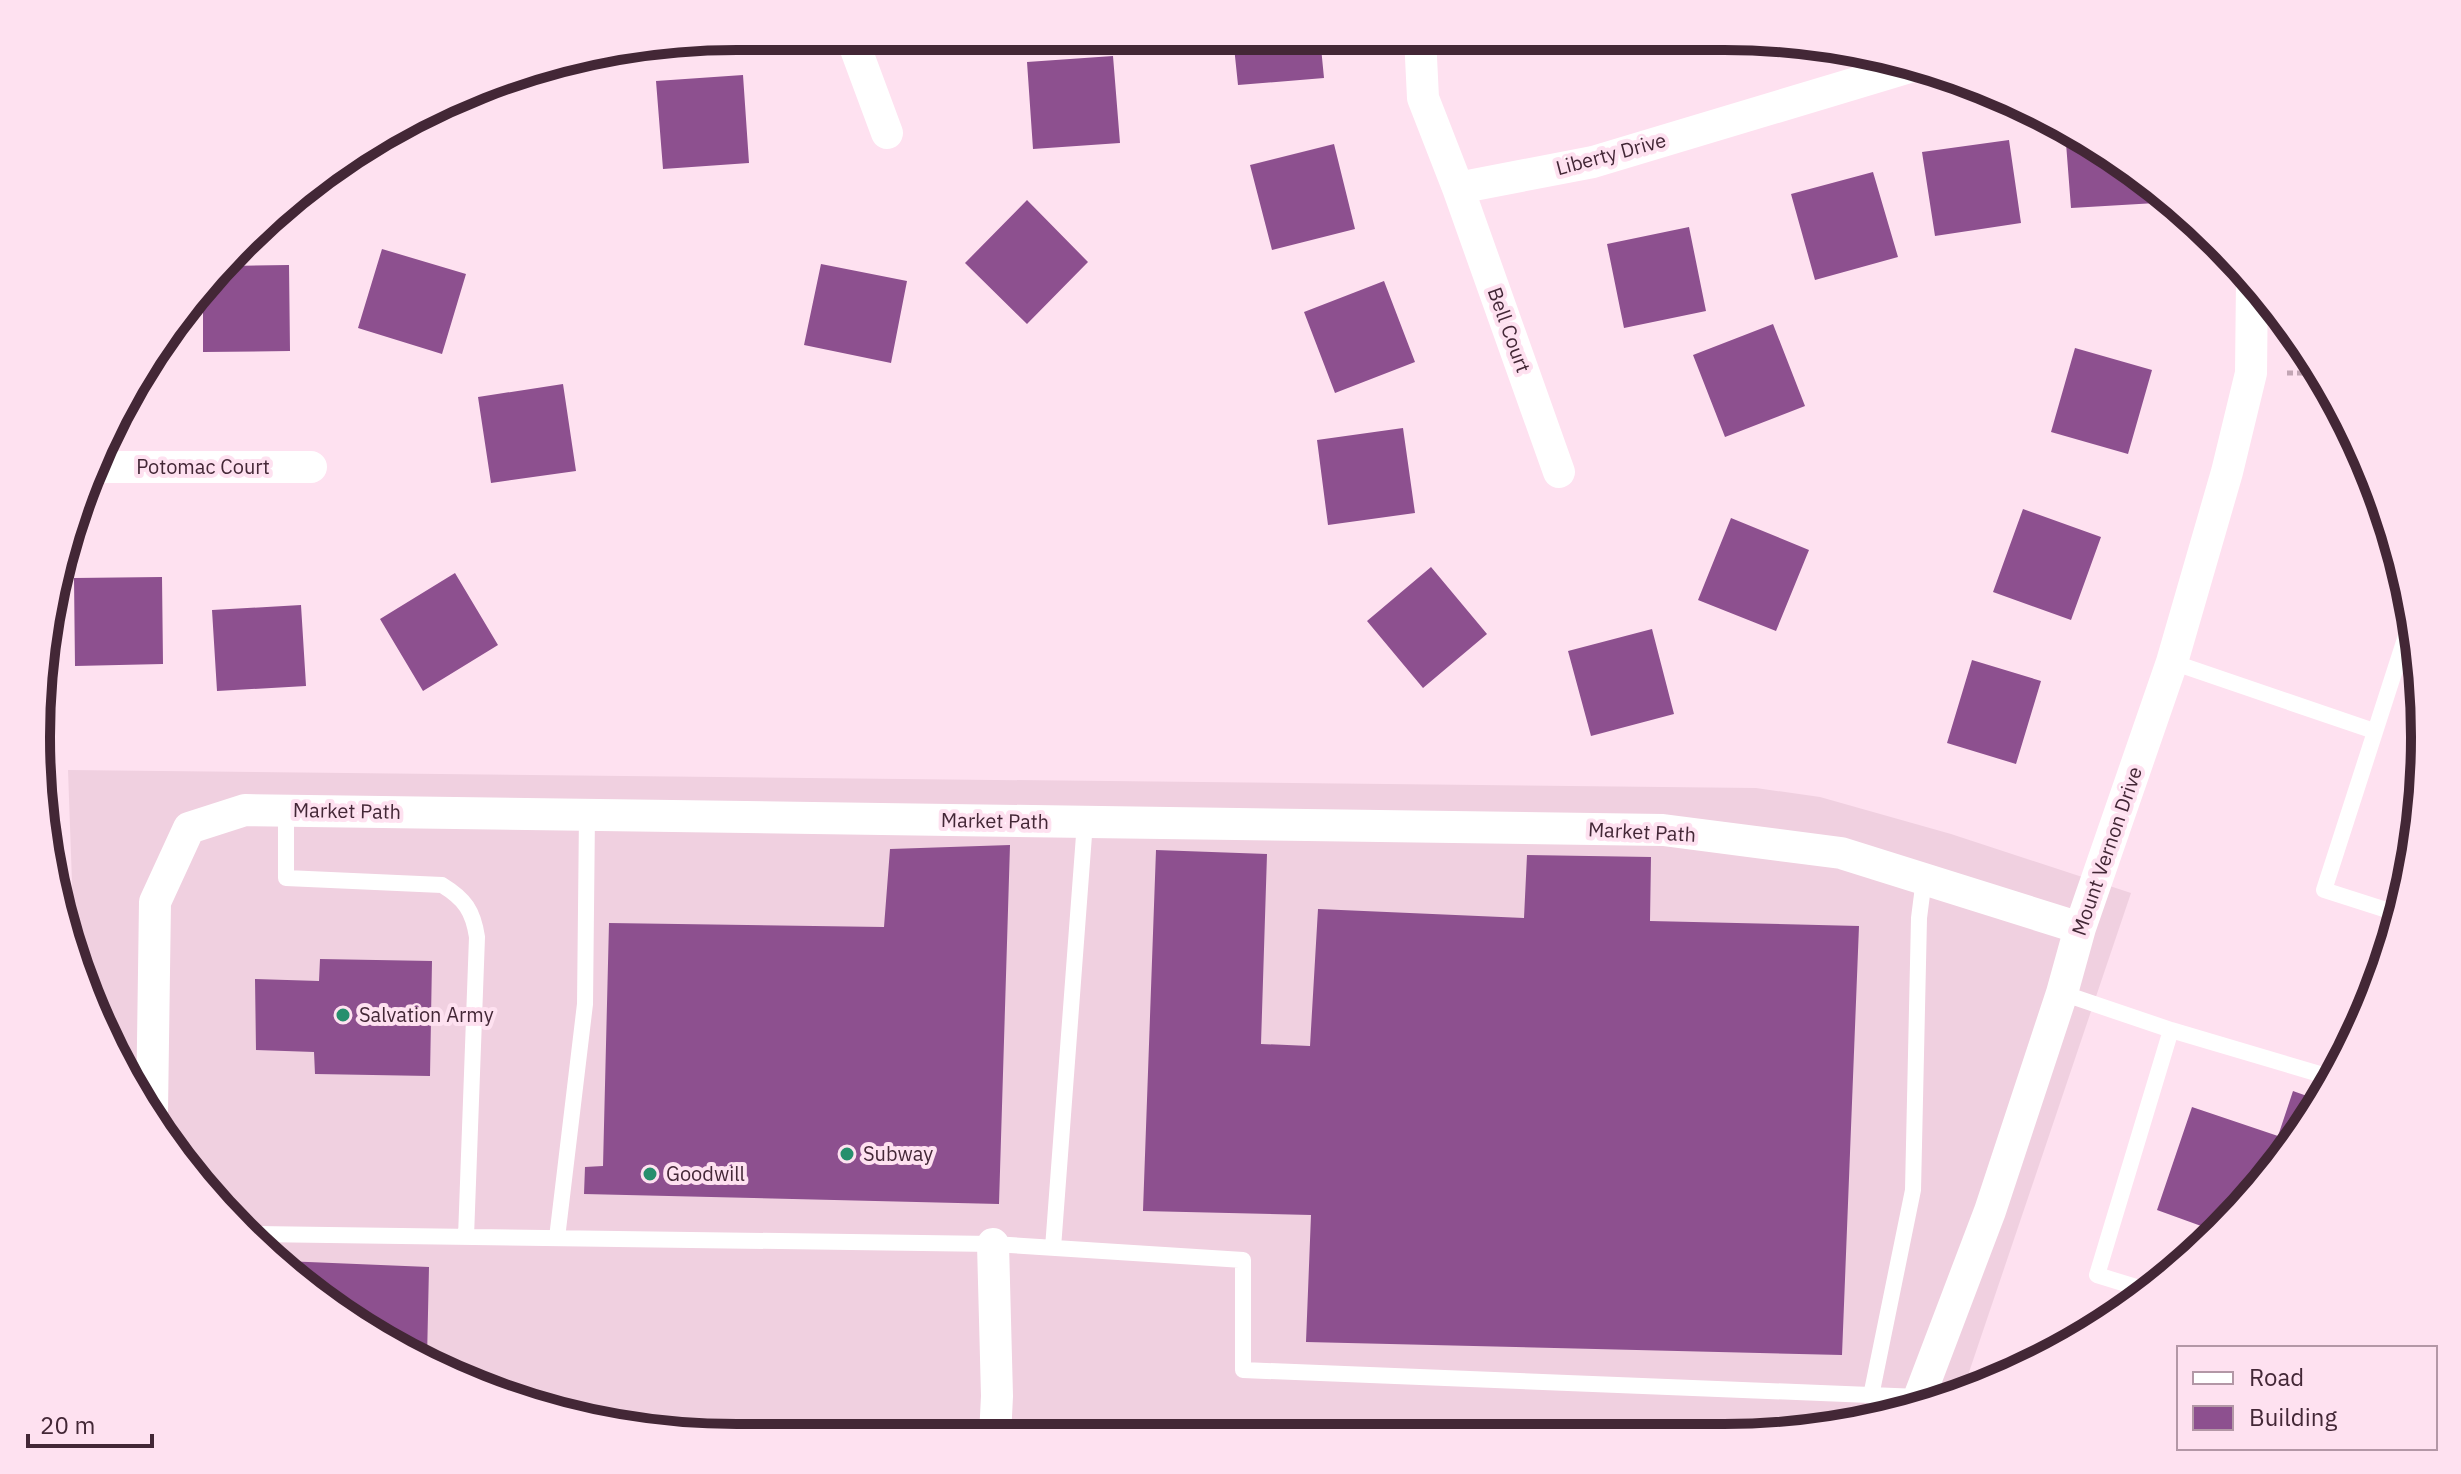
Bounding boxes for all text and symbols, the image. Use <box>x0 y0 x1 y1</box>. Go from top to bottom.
street label: Liberty Drive <box>1553 126 1669 181</box>
street label: Bell Court <box>1482 283 1537 376</box>
street label: Potomac Court <box>136 453 270 480</box>
street label: Mount Vernon Drive <box>2065 763 2148 939</box>
street label: Market Path <box>293 796 401 825</box>
street label: Market Path <box>941 806 1049 835</box>
street label: Market Path <box>1587 815 1697 848</box>
place label: Salvation Army <box>359 1001 494 1028</box>
marker: Salvation Army <box>334 1006 352 1024</box>
place label: Subway <box>863 1140 933 1167</box>
marker: Subway <box>838 1145 856 1163</box>
place label: Goodwill <box>666 1160 745 1187</box>
marker: Goodwill <box>641 1165 659 1183</box>
legend <box>2177 1346 2437 1450</box>
text: Road <box>2249 1361 2304 1393</box>
scale bar <box>28 1398 152 1448</box>
text: Building <box>2249 1401 2337 1433</box>
text: 20 m <box>40 1409 95 1441</box>

